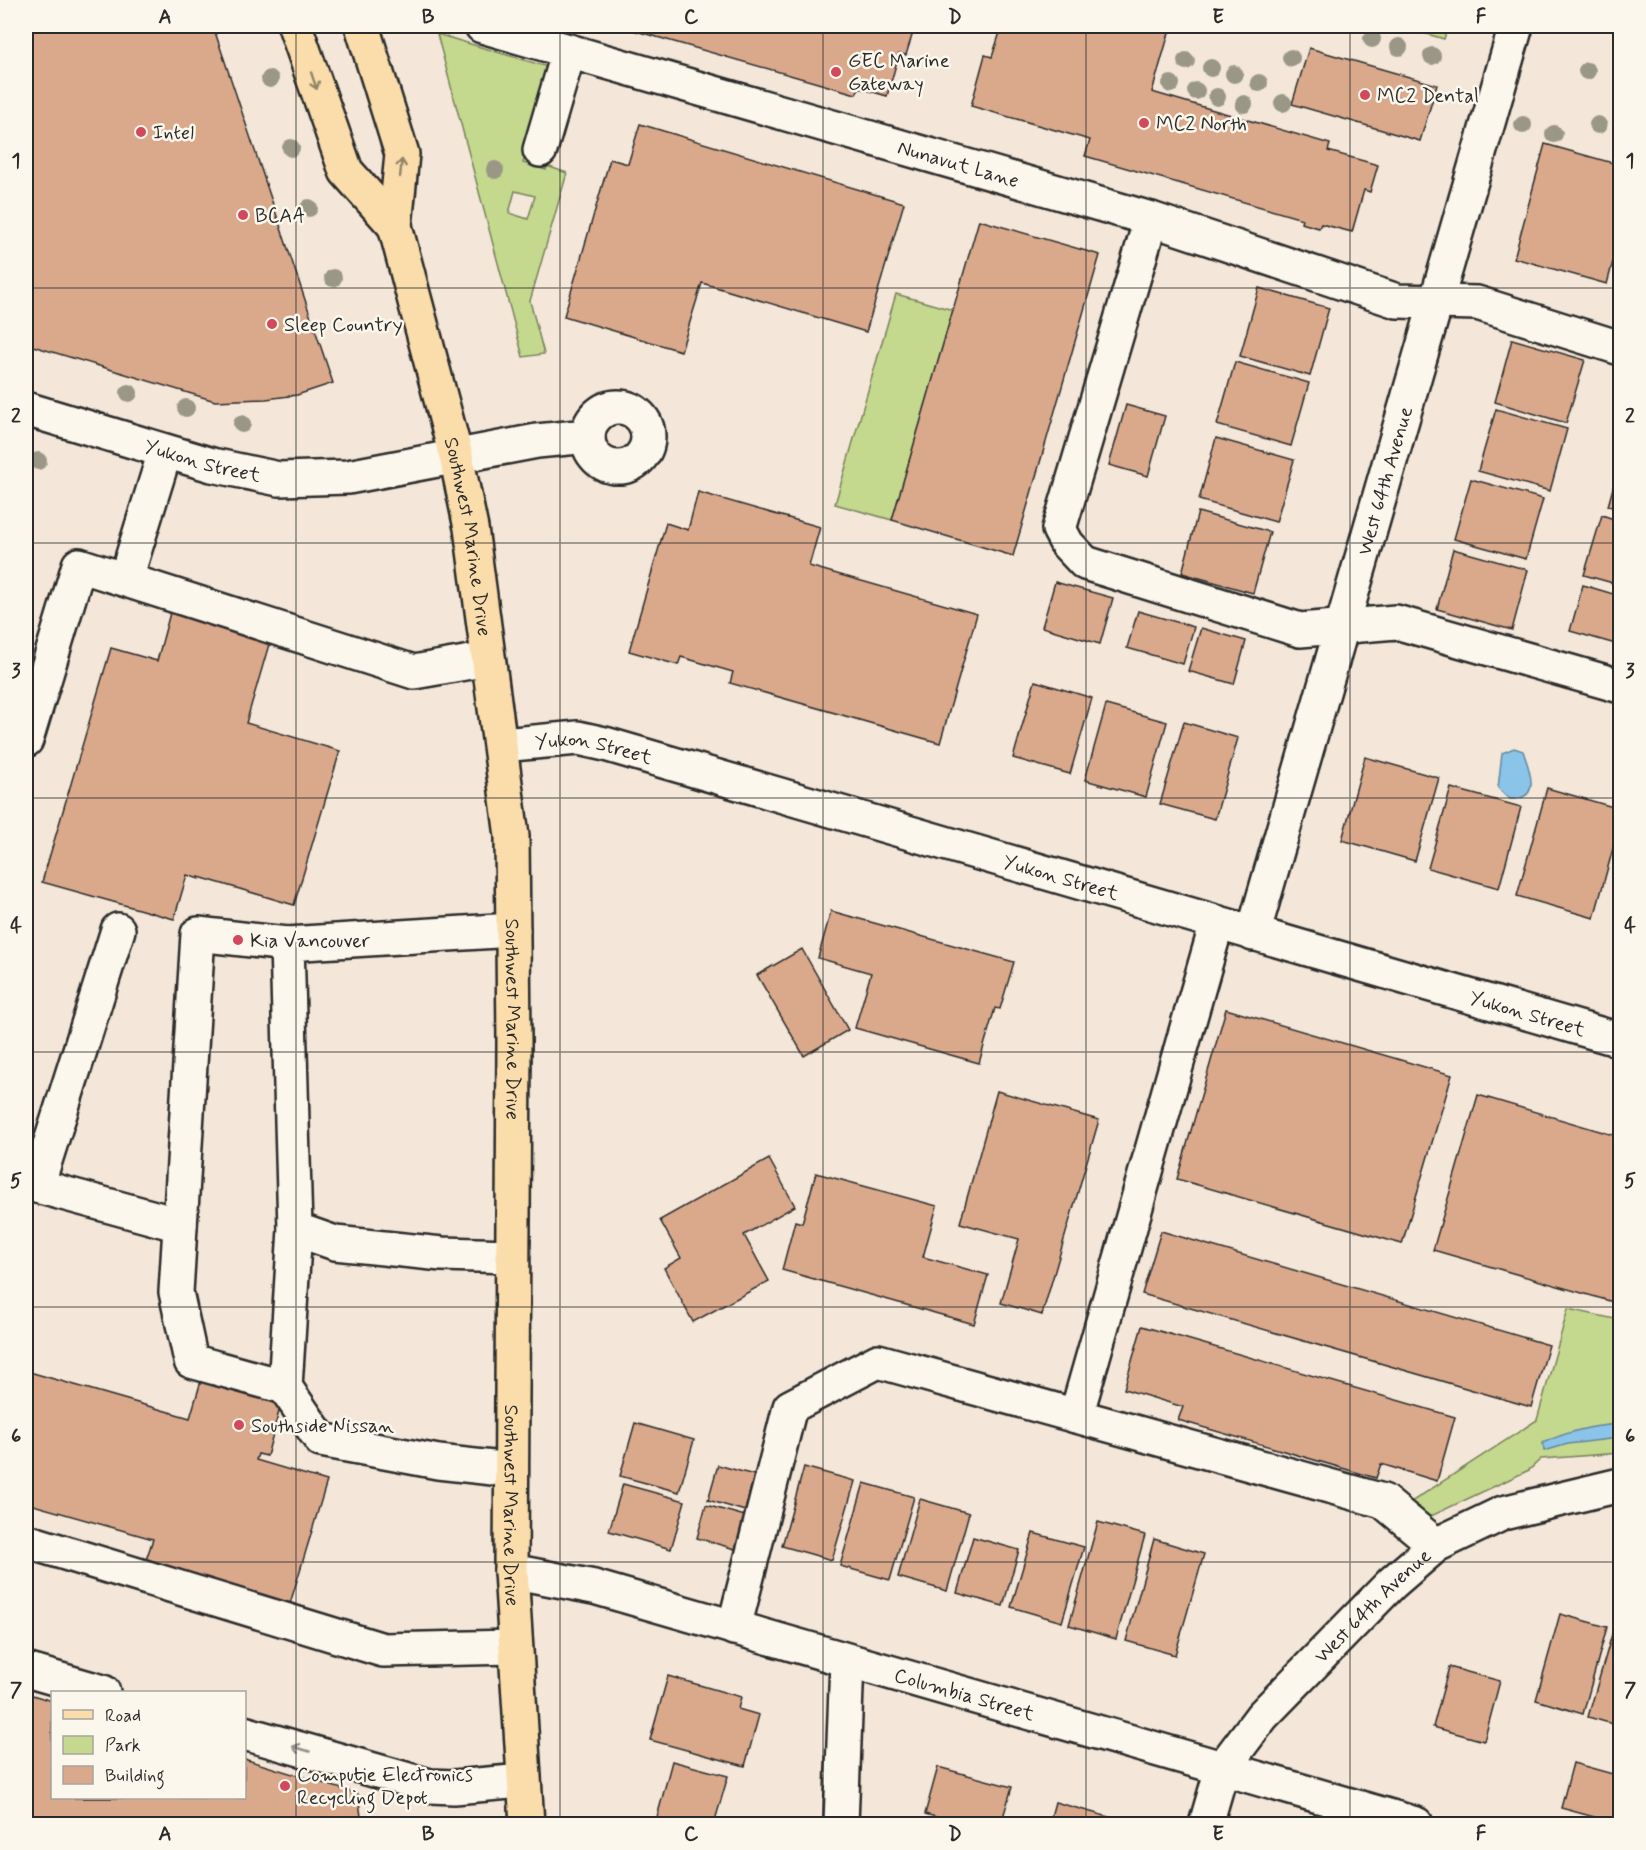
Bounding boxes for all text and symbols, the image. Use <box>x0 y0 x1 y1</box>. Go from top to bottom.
text: A <box>158 4 172 31</box>
text: B <box>422 4 435 31</box>
text: C <box>684 4 699 31</box>
text: D <box>948 4 962 31</box>
text: E <box>1212 4 1224 31</box>
text: F <box>1476 4 1487 31</box>
place label: GEC Marine Gateway <box>848 48 950 98</box>
marker: GEC Marine Gateway <box>829 65 843 79</box>
one-way arrow <box>310 71 321 90</box>
place label: MC2 Dental <box>1377 83 1479 110</box>
marker: MC2 Dental <box>1358 88 1372 102</box>
place label: MC2 North <box>1156 111 1247 138</box>
marker: MC2 North <box>1137 116 1151 130</box>
place label: Intel <box>153 120 194 147</box>
marker: Intel <box>134 125 148 139</box>
street label: Nunavut Lane <box>894 135 1022 195</box>
text: 1 <box>12 148 20 175</box>
text: 1 <box>1626 148 1634 175</box>
one-way arrow <box>396 158 407 178</box>
place label: BCAA <box>255 203 305 230</box>
marker: BCAA <box>236 208 250 222</box>
place label: Sleep Country <box>284 312 403 339</box>
marker: Sleep Country <box>265 317 279 331</box>
text: 2 <box>11 403 21 430</box>
street label: West 64th Avenue <box>1351 403 1420 559</box>
text: 2 <box>1625 403 1635 430</box>
street label: Yukon Street <box>141 433 263 490</box>
street label: Southwest Marine Drive <box>437 434 497 638</box>
text: 3 <box>11 658 21 685</box>
text: 3 <box>1625 658 1635 685</box>
street label: Yukon Street <box>534 726 655 772</box>
street label: Yukon Street <box>1000 849 1122 908</box>
text: 4 <box>10 913 22 940</box>
text: 4 <box>1624 913 1636 940</box>
street label: Southwest Marine Drive <box>498 918 526 1120</box>
place label: Kia Vancouver <box>250 928 371 955</box>
marker: Kia Vancouver <box>231 933 245 947</box>
street label: Yukon Street <box>1466 985 1588 1044</box>
text: 5 <box>10 1168 22 1195</box>
text: 5 <box>1624 1168 1636 1195</box>
street label: Southwest Marine Drive <box>496 1404 525 1607</box>
place label: Southside Nissan <box>251 1413 394 1440</box>
marker: Southside Nissan <box>232 1418 246 1432</box>
text: 6 <box>11 1423 21 1450</box>
text: 6 <box>1625 1423 1635 1450</box>
street label: West 64th Avenue <box>1309 1543 1438 1670</box>
street label: Columbia Street <box>891 1662 1037 1728</box>
text: 7 <box>10 1677 22 1704</box>
text: 7 <box>1624 1677 1636 1704</box>
legend <box>51 1691 246 1799</box>
text: Road <box>105 1704 141 1728</box>
text: Park <box>105 1734 141 1758</box>
one-way arrow <box>292 1743 311 1754</box>
place label: Computie Electronics Recycling Depot <box>297 1762 473 1814</box>
text: Building <box>105 1764 165 1790</box>
marker: Computie Electronics Recycling Depot <box>278 1779 292 1793</box>
text: A <box>158 1821 172 1848</box>
text: B <box>422 1821 435 1848</box>
text: C <box>684 1821 699 1848</box>
text: D <box>948 1821 962 1848</box>
text: E <box>1212 1821 1224 1848</box>
text: F <box>1476 1821 1487 1848</box>

